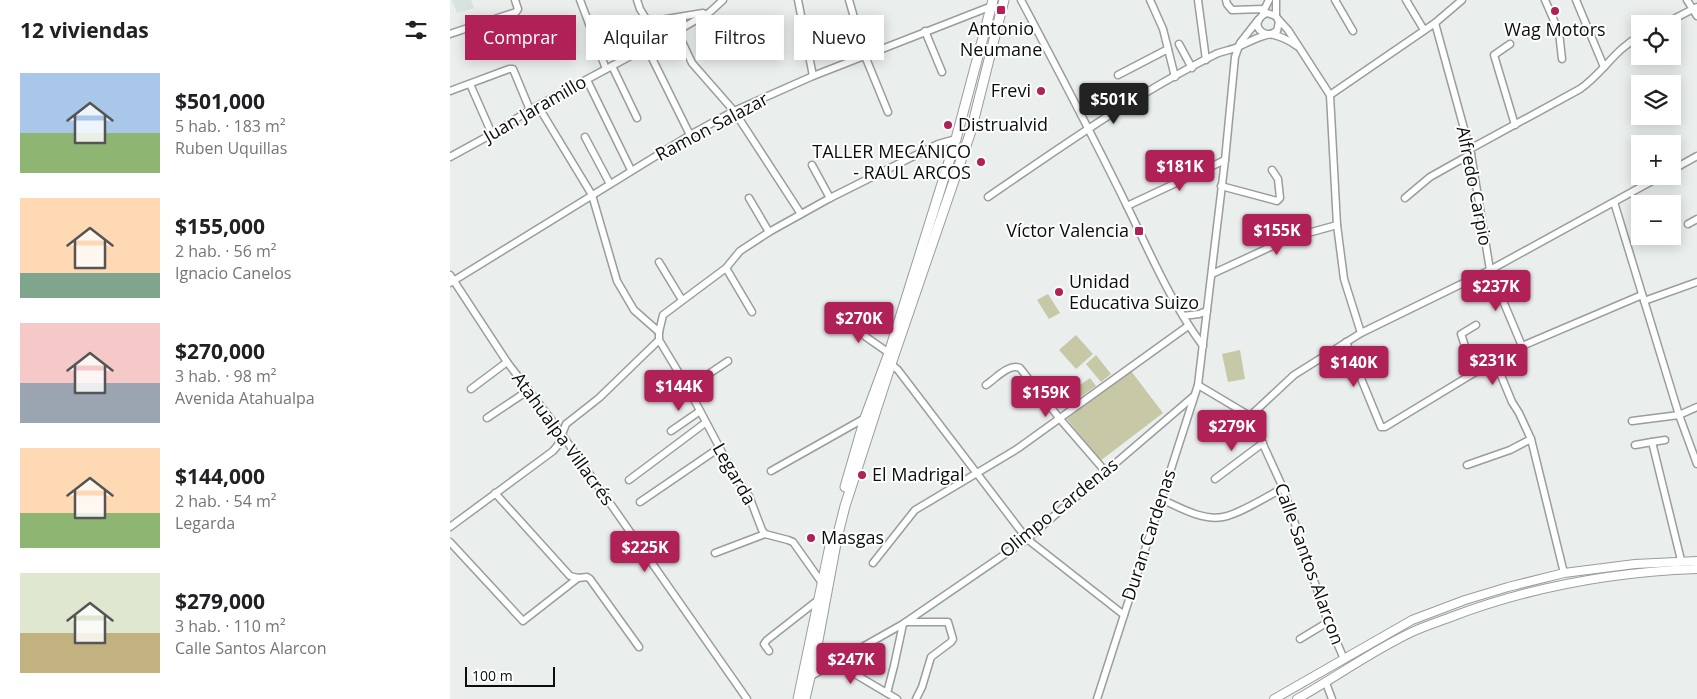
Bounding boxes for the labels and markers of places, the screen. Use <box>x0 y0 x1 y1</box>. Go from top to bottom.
marker: Antonio Neumane <box>995 4 1007 16</box>
marker: Wag Motors <box>1549 5 1561 17</box>
place label: Antonio Neumane <box>960 16 1042 61</box>
place label: Wag Motors <box>1504 17 1606 41</box>
place label: Frevi <box>991 78 1031 102</box>
pin: $501K <box>1079 82 1149 125</box>
marker: Frevi <box>1035 85 1047 97</box>
place label: Distrualvid <box>958 112 1048 136</box>
marker: Distrualvid <box>942 119 954 131</box>
place label: TALLER MECÁNICO - RAUL ARCOS <box>812 139 971 184</box>
pin: $181K <box>1145 150 1215 192</box>
marker: TALLER MECÁNICO - RAUL ARCOS <box>975 156 987 168</box>
pin: $155K <box>1242 214 1312 256</box>
place label: Víctor Valencia <box>1006 218 1129 242</box>
marker: Víctor Valencia <box>1133 225 1145 237</box>
place label: Unidad Educativa Suizo <box>1069 269 1199 314</box>
pin: $237K <box>1461 270 1531 312</box>
marker: Unidad Educativa Suizo <box>1053 286 1065 298</box>
pin: $270K <box>824 302 894 344</box>
pin: $231K <box>1458 344 1528 386</box>
pin: $140K <box>1319 346 1389 388</box>
pin: $144K <box>644 370 714 412</box>
pin: $159K <box>1011 376 1081 418</box>
pin: $279K <box>1197 410 1267 452</box>
place label: El Madrigal <box>872 462 965 486</box>
marker: El Madrigal <box>856 469 868 481</box>
place label: Masgas <box>821 525 884 549</box>
pin: $225K <box>610 530 680 573</box>
marker: Masgas <box>805 532 817 544</box>
pin: $247K <box>816 642 886 685</box>

